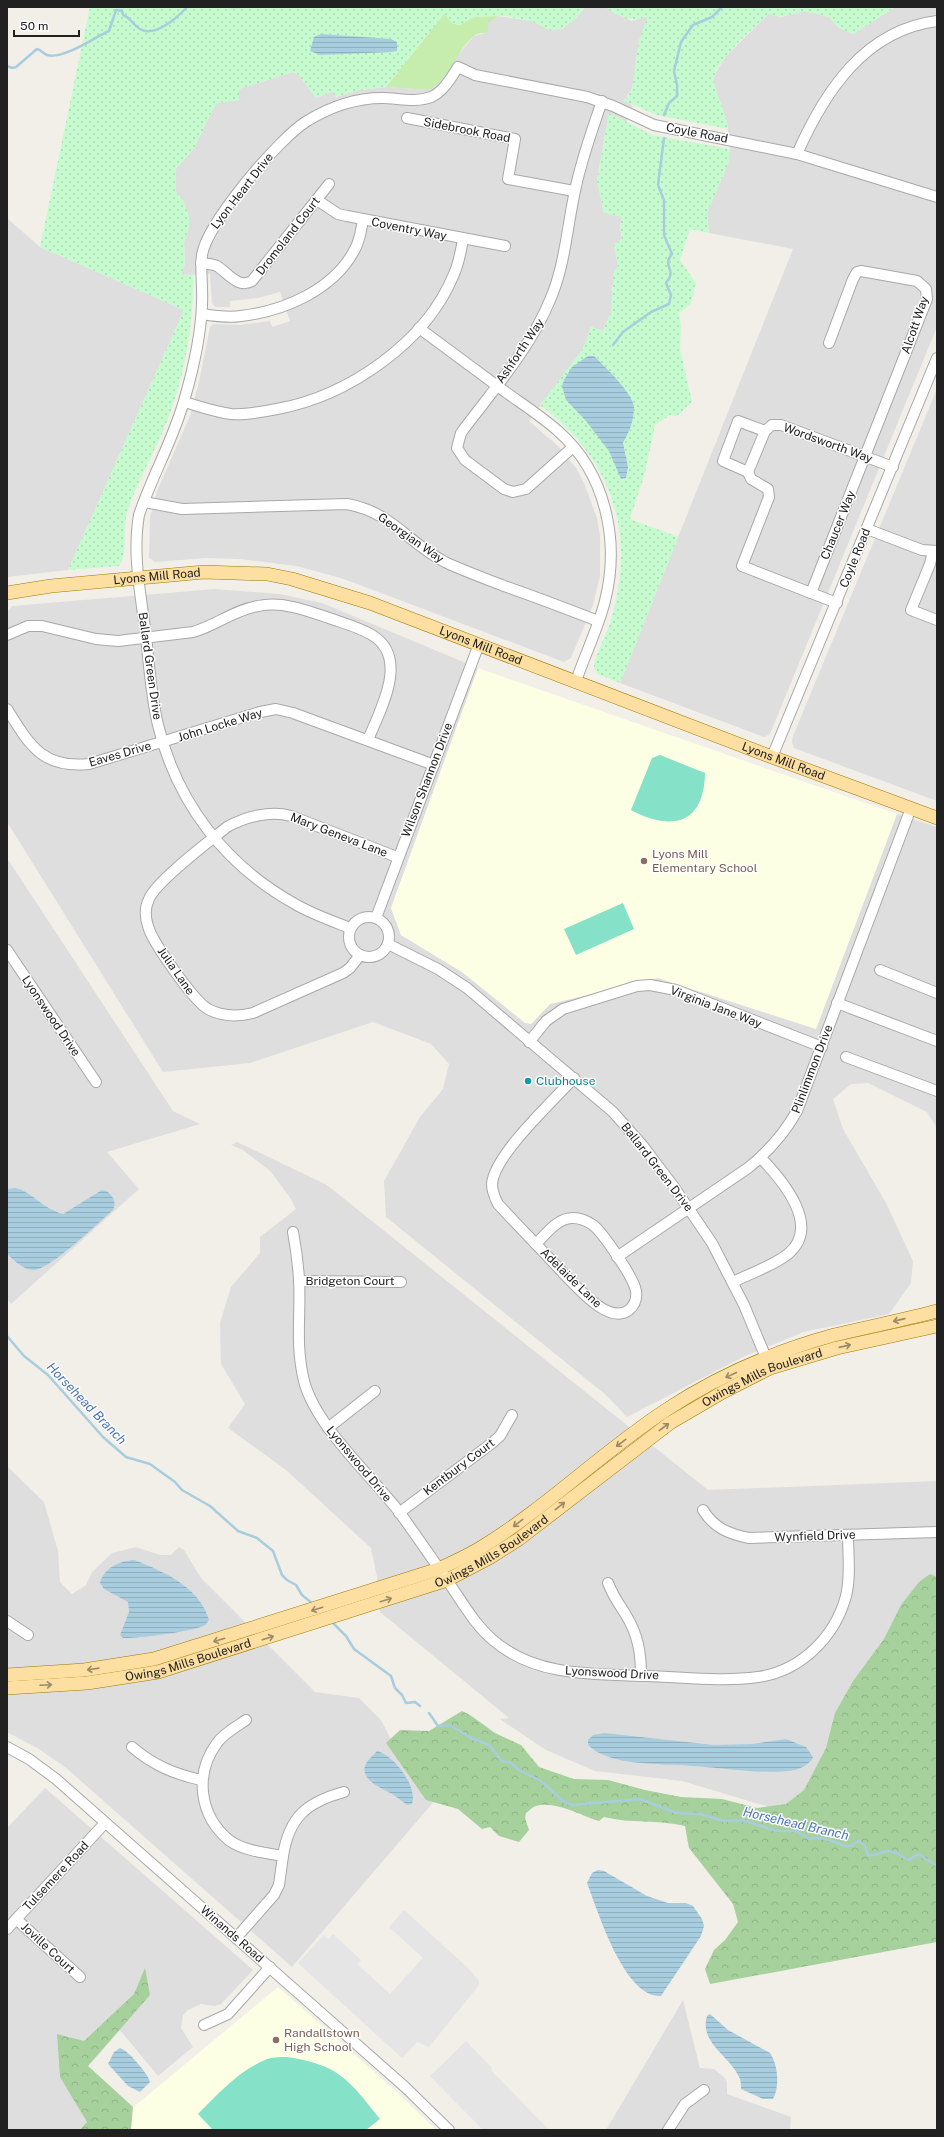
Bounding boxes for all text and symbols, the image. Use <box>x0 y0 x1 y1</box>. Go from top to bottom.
scale bar <box>14 12 79 38</box>
text: 50 m <box>20 19 48 33</box>
street label: Sidebrook Road <box>422 115 512 145</box>
street label: Coyle Road <box>665 120 729 146</box>
street label: Lyon Heart Drive <box>208 150 276 232</box>
street label: Dromoland Court <box>253 194 323 278</box>
street label: Coventry Way <box>370 215 449 243</box>
street label: Alcott Way <box>899 294 932 356</box>
street label: Ashforth Way <box>493 315 547 386</box>
street label: Wordsworth Way <box>781 420 875 466</box>
street label: Chaucer Way <box>818 488 858 562</box>
street label: Georgian Way <box>375 510 447 566</box>
street label: Coyle Road <box>837 526 873 590</box>
street label: Lyons Mill Road <box>113 565 201 587</box>
street label: Ballard Green Drive <box>136 611 165 721</box>
street label: Lyons Mill Road <box>437 623 524 668</box>
street label: John Locke Way <box>176 705 265 745</box>
street label: Wilson Shannon Drive <box>399 721 455 839</box>
street label: Eaves Drive <box>87 738 153 770</box>
street label: Lyons Mill Road <box>740 739 827 783</box>
street label: Mary Geneva Lane <box>288 810 390 860</box>
place label: Lyons Mill Elementary School <box>652 847 758 875</box>
marker: Lyons Mill Elementary School <box>639 856 649 866</box>
street label: Julia Lane <box>155 944 198 998</box>
street label: Lyonswood Drive <box>19 973 83 1059</box>
street label: Virginia Jane Way <box>668 983 764 1031</box>
street label: Plinlimmon Drive <box>789 1022 835 1115</box>
place label: Clubhouse <box>536 1074 596 1088</box>
marker: Clubhouse <box>523 1076 533 1086</box>
street label: Ballard Green Drive <box>618 1120 696 1214</box>
street label: Adelaide Lane <box>538 1245 605 1311</box>
street label: Bridgeton Court <box>305 1274 395 1288</box>
one-way arrow <box>893 1317 906 1325</box>
one-way arrow <box>838 1342 851 1350</box>
street label: Owings Mills Boulevard <box>699 1346 824 1410</box>
water label: Horsehead Branch <box>44 1359 130 1447</box>
one-way arrow <box>725 1372 737 1379</box>
street label: Lyonswood Drive <box>323 1423 395 1505</box>
one-way arrow <box>658 1423 669 1432</box>
street label: Kentbury Court <box>421 1435 498 1498</box>
one-way arrow <box>615 1439 626 1447</box>
one-way arrow <box>555 1502 566 1511</box>
street label: Owings Mills Boulevard <box>433 1512 551 1590</box>
one-way arrow <box>512 1518 523 1527</box>
street label: Wynfield Drive <box>774 1528 856 1544</box>
one-way arrow <box>379 1596 392 1603</box>
one-way arrow <box>312 1605 324 1613</box>
one-way arrow <box>261 1633 273 1641</box>
street label: Owings Mills Boulevard <box>124 1636 253 1684</box>
one-way arrow <box>213 1637 226 1644</box>
street label: Lyonswood Drive <box>565 1664 660 1682</box>
one-way arrow <box>87 1665 100 1673</box>
one-way arrow <box>39 1682 52 1689</box>
water label: Horsehead Branch <box>742 1804 850 1843</box>
street label: Tulsemere Road <box>20 1838 92 1914</box>
street label: Winands Road <box>197 1903 267 1965</box>
street label: Joville Court <box>18 1920 78 1977</box>
place label: Randallstown High School <box>284 2026 360 2054</box>
marker: Randallstown High School <box>271 2035 281 2045</box>

